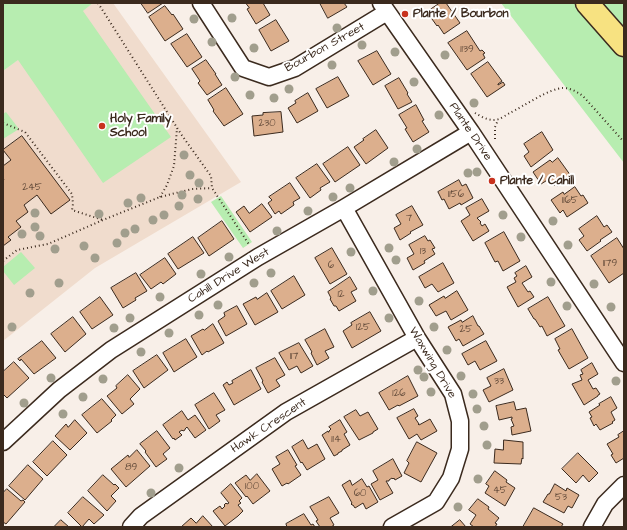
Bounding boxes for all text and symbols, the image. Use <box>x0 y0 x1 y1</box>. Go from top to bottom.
place label: Plante / Bourbon <box>413 7 509 21</box>
marker: Plante / Bourbon <box>400 9 410 19</box>
street label: Bourbon Street <box>282 20 368 76</box>
house number: 1139 <box>460 44 474 56</box>
street label: Plante Drive <box>445 100 495 164</box>
place label: Holy Family School <box>110 112 171 140</box>
house number: 230 <box>258 118 276 130</box>
marker: Holy Family School <box>97 121 107 131</box>
place label: Plante / Cahill <box>500 174 574 188</box>
marker: Plante / Cahill <box>487 176 497 186</box>
house number: 245 <box>22 182 42 194</box>
house number: 1156 <box>448 189 464 201</box>
house number: 1165 <box>562 195 578 207</box>
house number: 7 <box>406 213 412 225</box>
street label: Cahill Drive West <box>186 245 272 307</box>
house number: 13 <box>420 246 426 258</box>
house number: 1179 <box>603 258 617 270</box>
house number: 6 <box>328 260 334 272</box>
house number: 12 <box>337 289 345 301</box>
house number: 125 <box>356 322 370 334</box>
house number: 25 <box>460 324 472 336</box>
street label: Waxwing Drive <box>405 325 459 401</box>
house number: 117 <box>290 351 298 363</box>
house number: 33 <box>494 376 504 388</box>
house number: 126 <box>392 388 406 400</box>
street label: Hawk Crescent <box>229 395 309 457</box>
house number: 114 <box>331 434 341 446</box>
house number: 89 <box>125 462 137 474</box>
house number: 100 <box>245 481 259 493</box>
house number: 45 <box>493 485 507 497</box>
house number: 60 <box>354 488 366 500</box>
house number: 53 <box>555 492 567 504</box>

